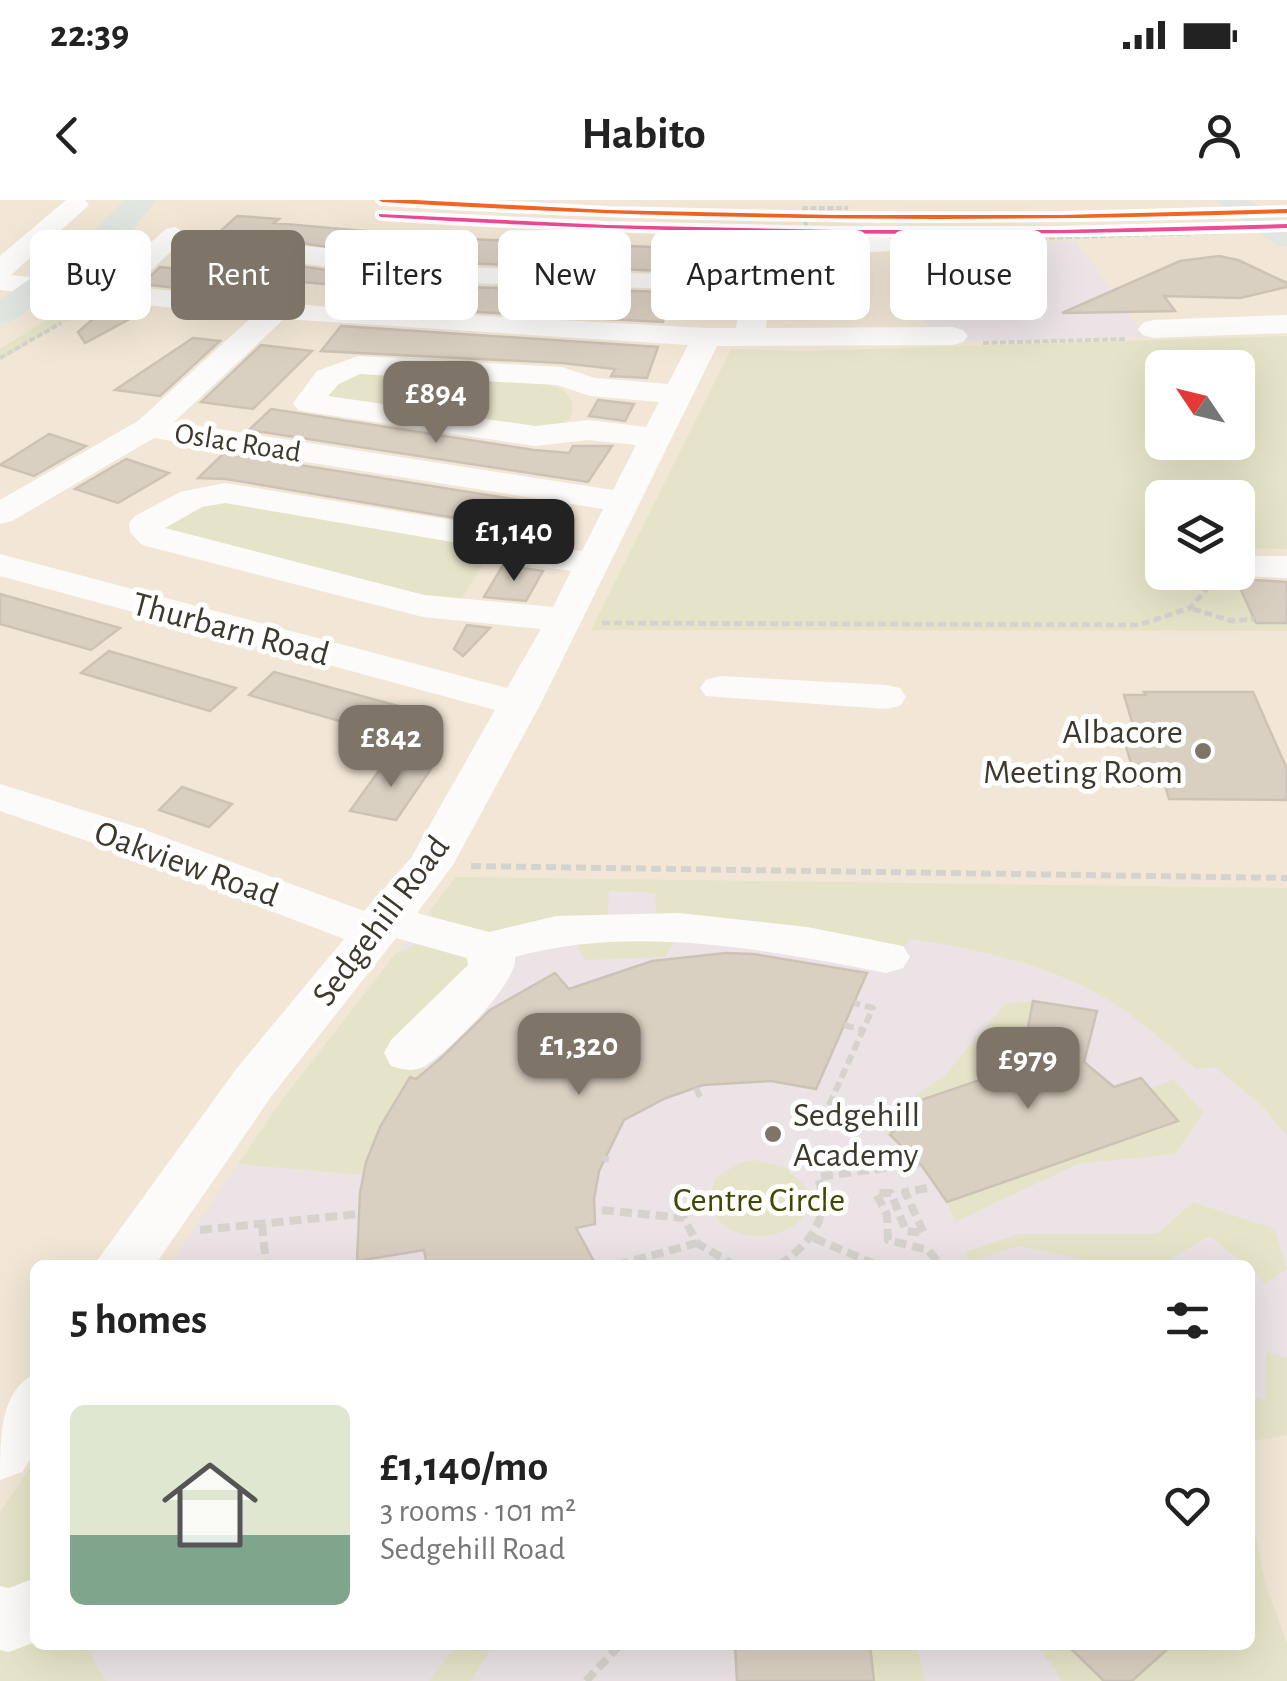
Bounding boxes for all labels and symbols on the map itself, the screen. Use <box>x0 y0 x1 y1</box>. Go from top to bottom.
north arrow <box>1145 350 1255 460</box>
pin: £894 <box>377 361 495 446</box>
street label: Oslac Road <box>173 418 303 468</box>
pin: £1,140 <box>433 499 595 584</box>
street label: Thurbarn Road <box>128 586 333 673</box>
pin: £842 <box>332 705 450 790</box>
place label: Albacore Meeting Room <box>983 715 1183 790</box>
marker: Albacore Meeting Room <box>1192 740 1214 762</box>
street label: Oakview Road <box>90 815 283 914</box>
street label: Sedgehill Road <box>306 829 456 1012</box>
pin: £1,320 <box>498 1013 660 1098</box>
pin: £979 <box>969 1027 1087 1112</box>
place label: Sedgehill Academy <box>793 1098 920 1173</box>
marker: Sedgehill Academy <box>762 1123 784 1145</box>
park label: Centre Circle <box>673 1183 845 1218</box>

